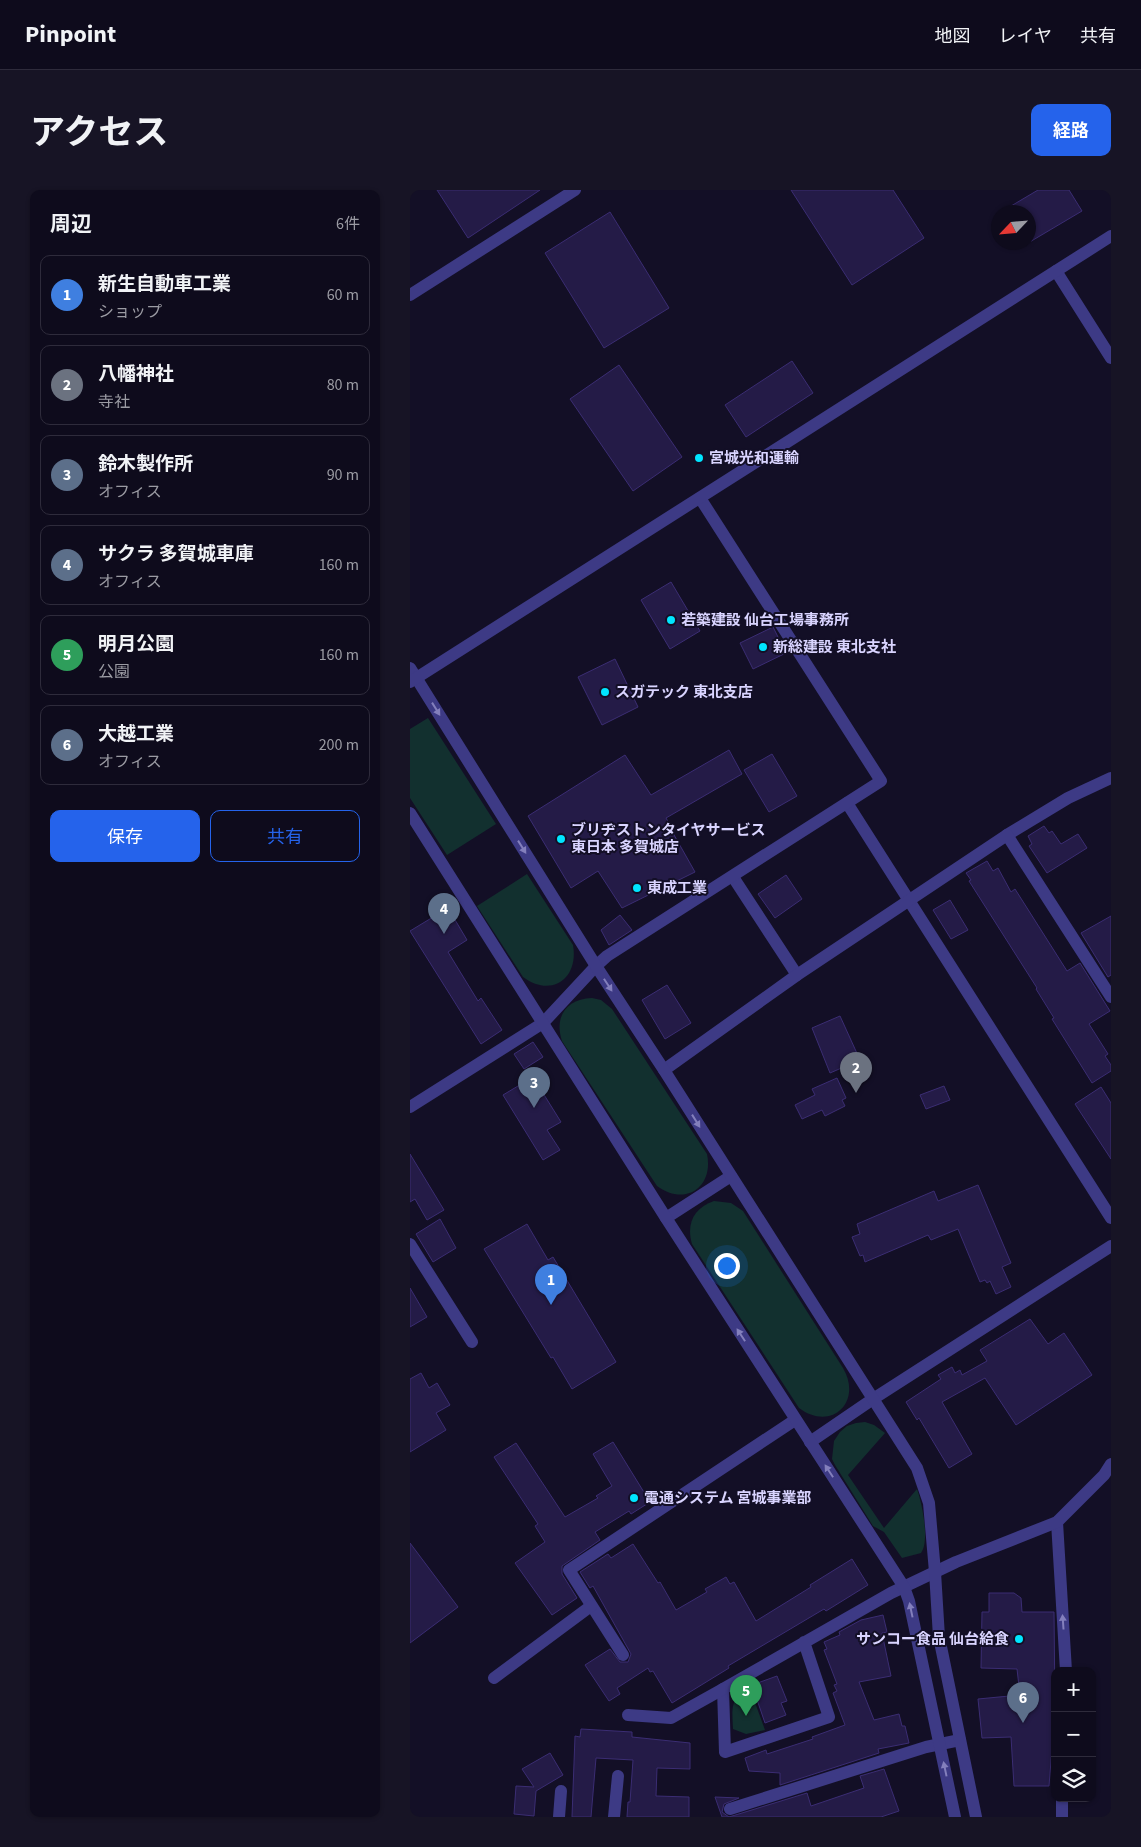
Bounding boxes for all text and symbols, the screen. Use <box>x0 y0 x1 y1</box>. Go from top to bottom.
text: Pinpoint <box>25 17 116 52</box>
text: 地図 <box>935 24 971 49</box>
text: レイヤ <box>999 24 1052 49</box>
text: 共有 <box>1080 24 1116 49</box>
button: 経路 <box>1031 104 1111 156</box>
text: アクセス <box>30 108 168 158</box>
north arrow <box>991 205 1036 250</box>
text: 周辺 <box>50 209 92 239</box>
text: 6件 <box>336 213 360 235</box>
text: 新生自動車工業 <box>98 271 231 298</box>
text: 1 <box>63 284 71 306</box>
text: 60 m <box>327 284 359 306</box>
text: ショップ <box>98 301 162 323</box>
text: 八幡神社 <box>98 361 174 388</box>
text: 2 <box>63 374 71 396</box>
text: 80 m <box>327 374 359 396</box>
text: 寺社 <box>98 391 130 413</box>
place label: 宮城光和運輸 <box>709 448 799 469</box>
text: 鈴木製作所 <box>98 451 193 478</box>
marker: 宮城光和運輸 <box>693 452 705 464</box>
text: 3 <box>63 464 71 486</box>
text: 90 m <box>327 464 359 486</box>
text: オフィス <box>98 481 162 503</box>
text: サクラ 多賀城車庫 <box>98 541 254 568</box>
text: 4 <box>63 554 71 576</box>
text: 160 m <box>319 554 359 576</box>
text: オフィス <box>98 571 162 593</box>
place label: 若築建設 仙台工場事務所 <box>681 610 849 631</box>
marker: 若築建設 仙台工場事務所 <box>665 614 677 626</box>
text: 明月公園 <box>98 631 174 658</box>
place label: 新総建設 東北支社 <box>773 637 896 658</box>
marker: 新総建設 東北支社 <box>757 641 769 653</box>
text: 5 <box>63 644 71 666</box>
text: 160 m <box>319 644 359 666</box>
text: 公園 <box>98 661 130 683</box>
place label: スガテック 東北支店 <box>615 682 753 703</box>
marker: スガテック 東北支店 <box>599 686 611 698</box>
one-way arrow <box>431 703 440 716</box>
text: 大越工業 <box>98 721 174 748</box>
text: 6 <box>63 734 71 756</box>
text: 200 m <box>319 734 359 756</box>
text: オフィス <box>98 751 162 773</box>
button: 保存 <box>50 810 200 862</box>
button: 共有 <box>210 810 360 862</box>
place label: ブリヂストンタイヤサービス 東日本 多賀城店 <box>571 820 766 858</box>
marker: ブリヂストンタイヤサービス 東日本 多賀城店 <box>555 833 567 845</box>
one-way arrow <box>517 840 526 854</box>
place label: 東成工業 <box>647 878 707 899</box>
marker: 東成工業 <box>631 882 643 894</box>
pin: 4 <box>428 893 460 934</box>
one-way arrow <box>603 978 613 991</box>
pin: 2 <box>840 1052 872 1093</box>
pin: 3 <box>518 1067 550 1108</box>
one-way arrow <box>692 1114 701 1128</box>
your location <box>714 1253 740 1279</box>
pin: 1 <box>535 1264 567 1305</box>
one-way arrow <box>736 1328 745 1341</box>
one-way arrow <box>824 1464 834 1478</box>
place label: 電通システム 宮城事業部 <box>644 1488 812 1509</box>
marker: 電通システム 宮城事業部 <box>628 1492 640 1504</box>
one-way arrow <box>907 1603 915 1618</box>
one-way arrow <box>1059 1614 1067 1630</box>
place label: サンコー食品 仙台給食 <box>856 1629 1009 1650</box>
marker: サンコー食品 仙台給食 <box>1013 1633 1025 1645</box>
map controls <box>1051 1667 1096 1802</box>
button: + <box>1051 1667 1096 1712</box>
pin: 5 <box>730 1675 762 1716</box>
pin: 6 <box>1007 1682 1039 1723</box>
button: − <box>1051 1712 1096 1757</box>
button: layers <box>1051 1757 1096 1802</box>
one-way arrow <box>940 1761 948 1777</box>

